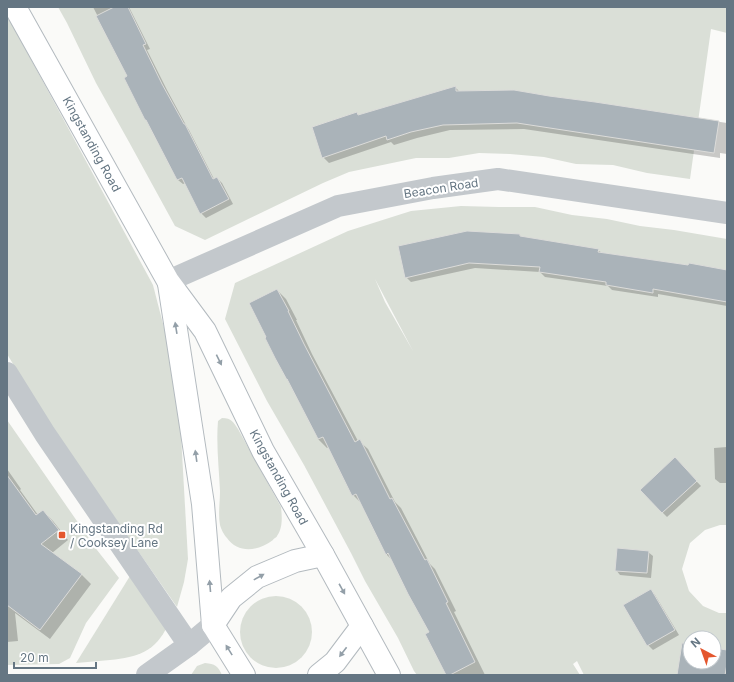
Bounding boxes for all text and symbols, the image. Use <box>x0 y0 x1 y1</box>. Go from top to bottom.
street label: Kingstanding Road <box>60 94 124 194</box>
street label: Beacon Road <box>403 175 479 201</box>
one-way arrow <box>173 322 179 334</box>
one-way arrow <box>216 355 222 366</box>
street label: Kingstanding Road <box>247 427 311 527</box>
one-way arrow <box>193 450 199 463</box>
place label: Kingstanding Rd / Cooksey Lane <box>70 521 163 550</box>
marker: Kingstanding Rd / Cooksey Lane <box>57 530 67 540</box>
one-way arrow <box>253 573 265 580</box>
one-way arrow <box>206 580 213 592</box>
one-way arrow <box>338 583 345 595</box>
north arrow <box>682 630 722 670</box>
text: N <box>688 634 703 650</box>
scale bar <box>14 644 96 670</box>
one-way arrow <box>225 644 232 656</box>
one-way arrow <box>338 647 347 658</box>
text: 20 m <box>20 650 49 665</box>

